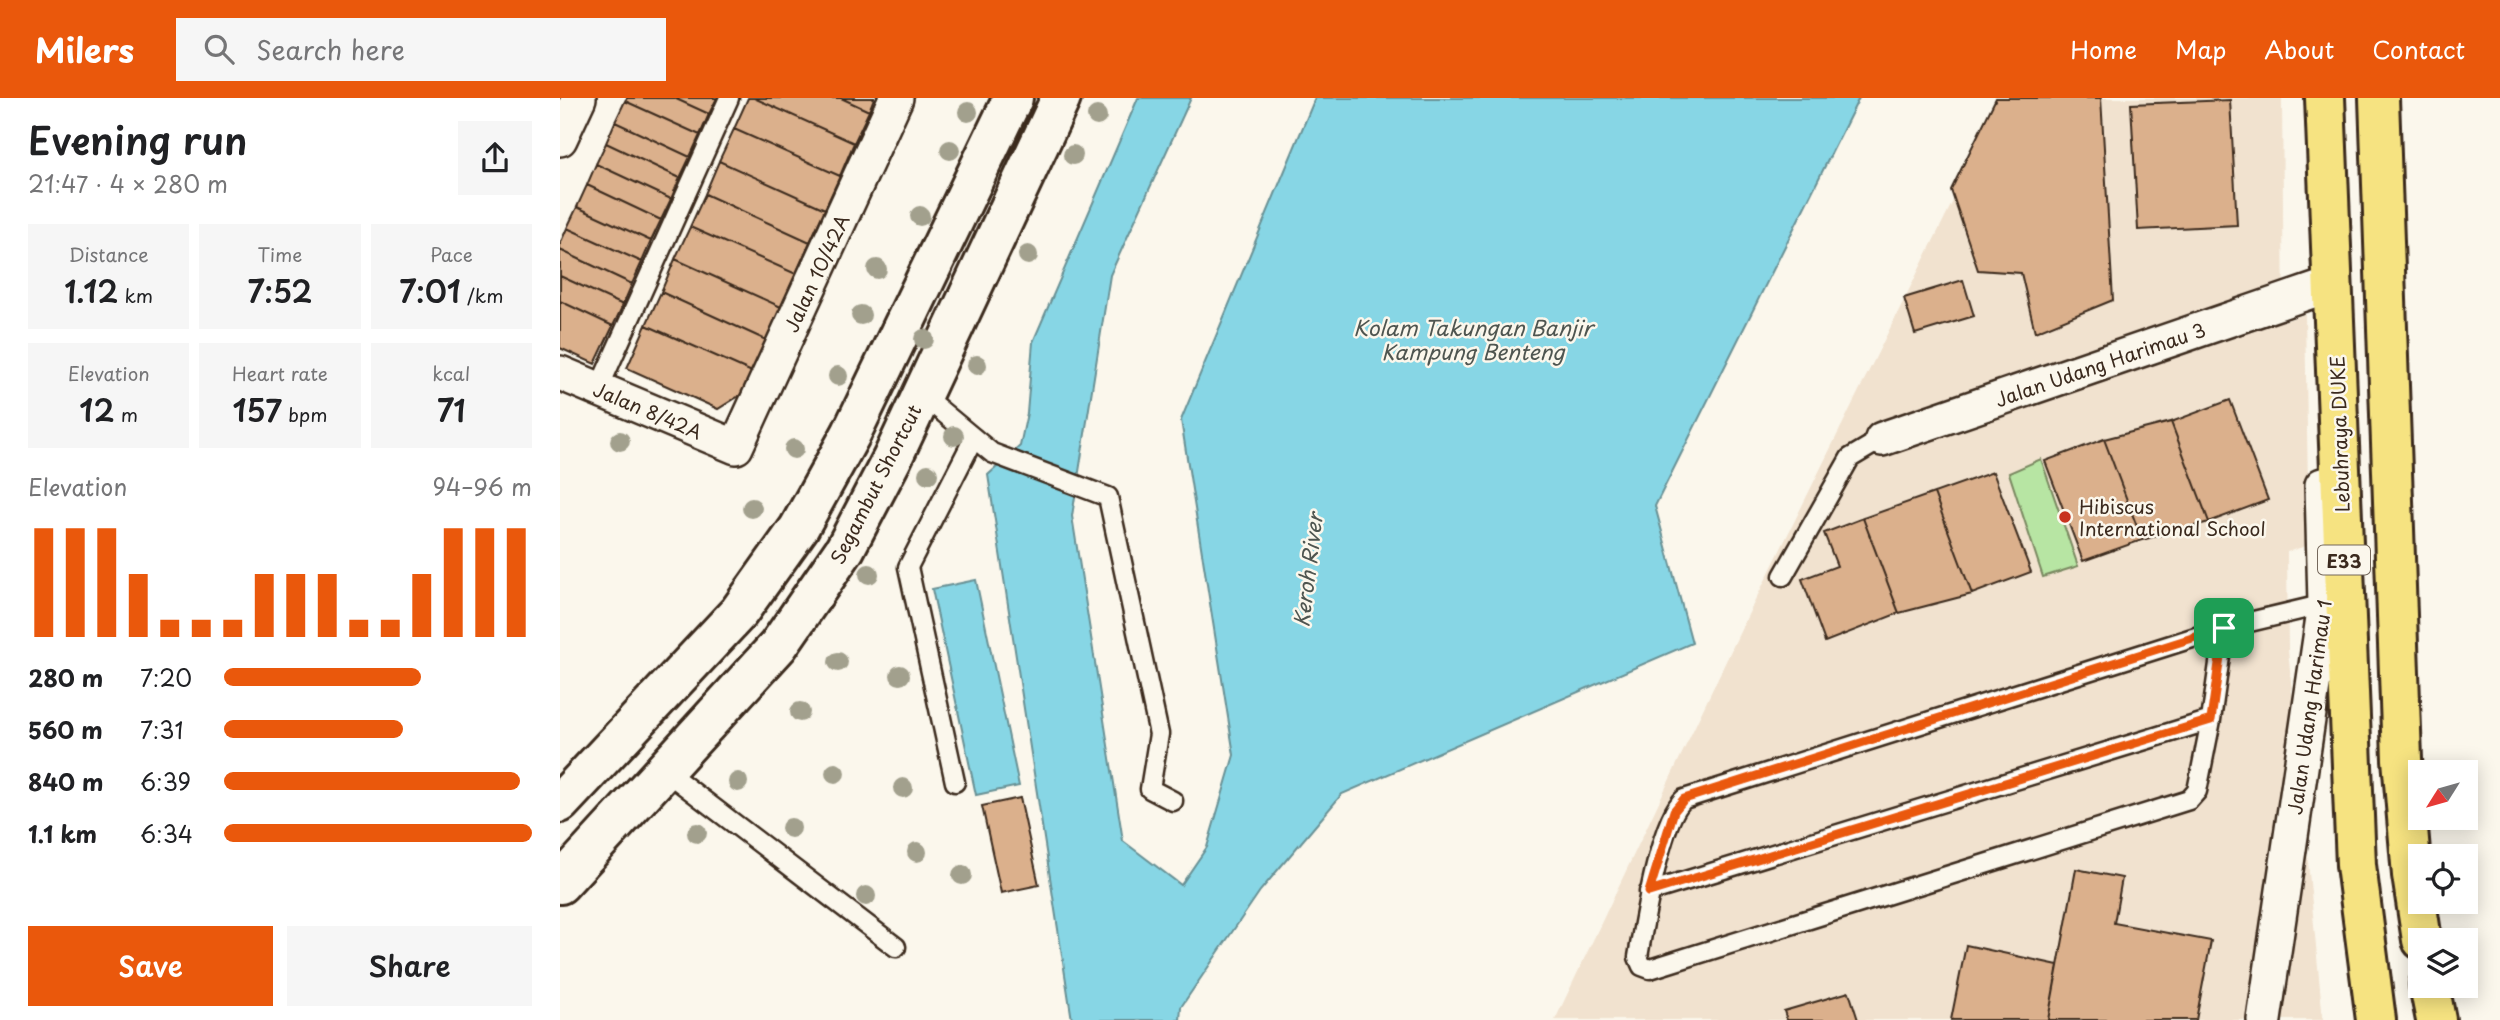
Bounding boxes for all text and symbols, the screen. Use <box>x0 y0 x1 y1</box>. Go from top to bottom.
search box <box>176 18 666 81</box>
text: Milers <box>35 24 134 74</box>
icon: search <box>200 30 238 68</box>
text: Search here <box>256 30 405 69</box>
text: Home <box>2070 31 2137 67</box>
text: Map <box>2175 31 2226 67</box>
text: About <box>2264 31 2334 67</box>
text: Contact <box>2372 31 2465 67</box>
text: Evening run <box>28 111 247 168</box>
button: share <box>458 121 532 195</box>
text: 21:47 · 4 × 280 m <box>28 166 228 201</box>
street label: Jalan 10/42A <box>776 210 856 336</box>
text: Distance <box>69 240 149 268</box>
text: Time <box>258 240 302 268</box>
text: Pace <box>430 240 473 268</box>
text: 1.12 <box>64 268 118 313</box>
text: 7:52 <box>248 268 312 313</box>
text: 7:01 <box>399 268 461 313</box>
text: km <box>118 281 153 309</box>
text: /km <box>461 281 503 309</box>
water label: Kolam Takungan Banjir Kampung Benteng <box>1353 311 1595 367</box>
street label: Jalan Udang Harimau 3 <box>1991 315 2209 413</box>
street label: Lebuhraya DUKE <box>2322 355 2356 513</box>
text: Elevation <box>68 359 150 387</box>
text: Heart rate <box>232 359 328 387</box>
text: kcal <box>432 359 470 387</box>
street label: Jalan 8/42A <box>589 375 707 445</box>
text: 12 <box>79 387 115 432</box>
text: 157 <box>232 387 282 432</box>
text: 71 <box>437 387 466 432</box>
street label: Segambut Shortcut <box>823 399 927 569</box>
text: m <box>115 400 138 428</box>
text: bpm <box>282 400 328 428</box>
text: Elevation <box>28 469 127 504</box>
text: 94–96 m <box>433 469 532 504</box>
place label: Hibiscus International School <box>2079 492 2266 542</box>
water label: Keroh River <box>1284 509 1330 629</box>
marker: Hibiscus International School <box>2057 509 2073 525</box>
road number: E33 <box>2318 546 2370 574</box>
pin <box>2194 598 2254 658</box>
street label: Jalan Udang Harimau 1 <box>2280 598 2338 816</box>
icon: arrive <box>2205 609 2243 647</box>
text: 280 m <box>28 660 103 695</box>
text: 7:20 <box>140 660 192 695</box>
text: 560 m <box>28 712 103 747</box>
text: 7:31 <box>140 712 183 747</box>
north arrow <box>2408 760 2478 830</box>
map controls <box>2408 760 2478 998</box>
text: 840 m <box>28 764 104 799</box>
text: 6:39 <box>140 764 191 799</box>
text: 1.1 km <box>28 816 97 851</box>
text: 6:34 <box>140 816 193 851</box>
button: locate <box>2408 844 2478 914</box>
button: Save <box>28 926 273 1006</box>
button: Share <box>287 926 532 1006</box>
button: layers <box>2408 928 2478 998</box>

